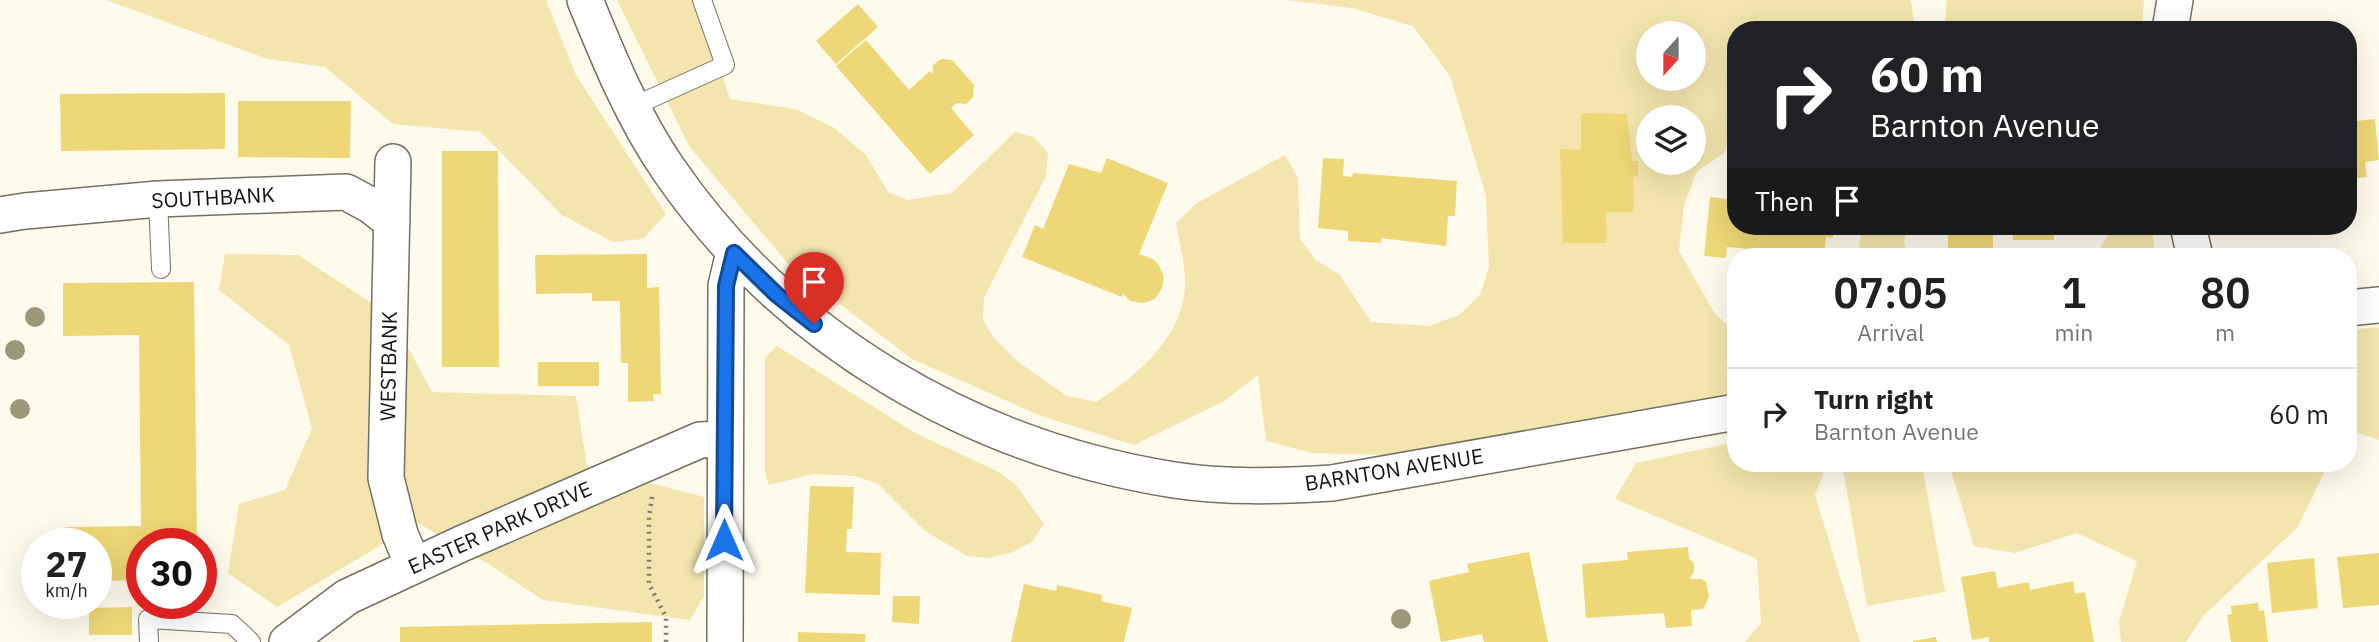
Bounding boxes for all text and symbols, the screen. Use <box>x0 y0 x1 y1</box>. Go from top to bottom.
north arrow <box>1636 21 1706 91</box>
map controls <box>1636 21 1706 175</box>
text: 60 m <box>1870 42 1984 105</box>
icon: right <box>1755 49 1846 140</box>
text: Barnton Avenue <box>1870 104 2100 146</box>
button: layers <box>1636 105 1706 175</box>
street label: SOUTHBANK <box>151 180 275 214</box>
icon: arrive <box>1828 182 1866 220</box>
text: Then <box>1755 184 1814 218</box>
pin <box>784 252 844 324</box>
icon: arrive <box>795 263 833 301</box>
text: 07:05 <box>1834 265 1948 320</box>
text: 1 <box>2061 265 2086 320</box>
text: 80 <box>2200 265 2250 320</box>
street label: WESTBANK <box>373 311 403 421</box>
text: Arrival <box>1857 317 1924 347</box>
text: min <box>2054 317 2093 347</box>
text: m <box>2215 317 2235 347</box>
text: Turn right <box>1814 382 1933 416</box>
icon: right <box>1755 395 1793 433</box>
text: 60 m <box>2269 397 2329 431</box>
text: Barnton Avenue <box>1814 416 1979 446</box>
street label: BARNTON AVENUE <box>1303 441 1485 497</box>
street label: EASTER PARK DRIVE <box>403 474 596 580</box>
position arrow <box>687 503 761 577</box>
speed limit sign: 30 <box>126 528 217 619</box>
text: 27 <box>45 541 88 587</box>
text: km/h <box>45 579 88 602</box>

